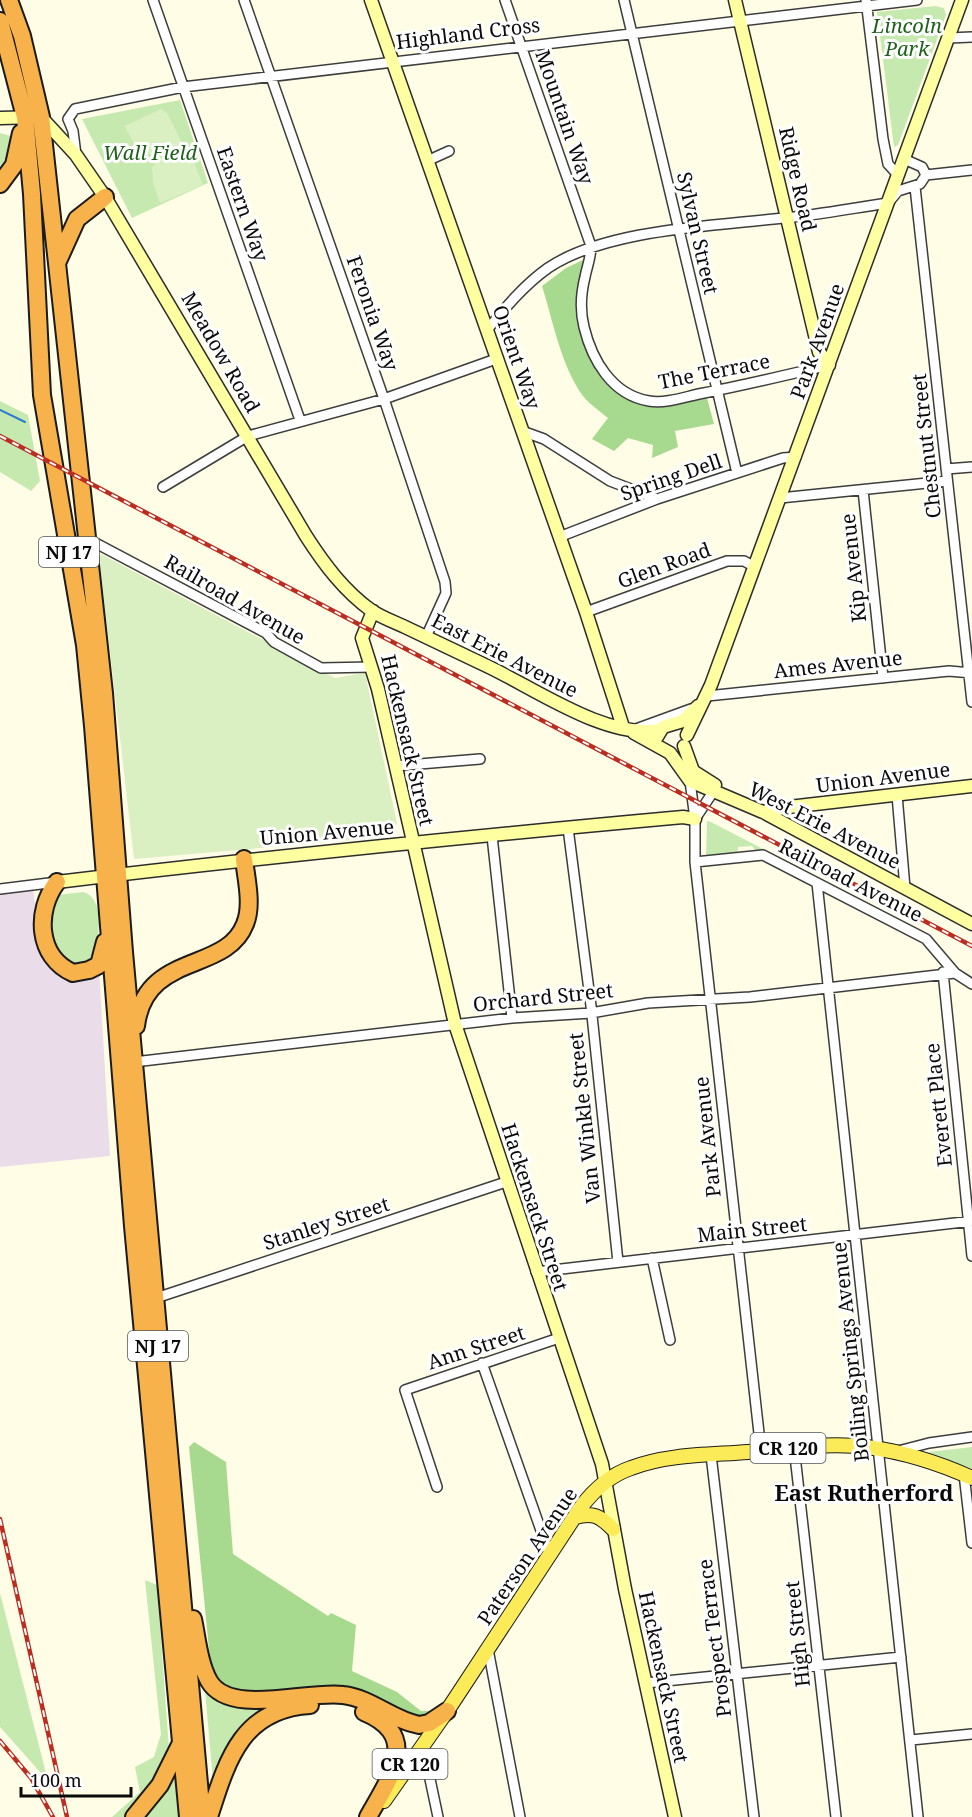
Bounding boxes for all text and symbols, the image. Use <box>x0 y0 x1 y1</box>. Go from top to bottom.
street label: Highland Cross <box>394 11 542 55</box>
park label: Lincoln Park <box>871 12 942 62</box>
street label: Mountain Way <box>529 46 601 188</box>
street label: Ridge Road <box>773 124 823 234</box>
park label: Wall Field <box>103 139 198 166</box>
street label: Eastern Way <box>211 143 275 266</box>
street label: Sylvan Street <box>671 169 725 297</box>
street label: Feronia Way <box>341 252 406 375</box>
street label: Park Avenue <box>784 279 850 403</box>
street label: Meadow Road <box>176 287 266 417</box>
street label: Orient Way <box>487 301 548 413</box>
street label: The Terrace <box>656 347 772 395</box>
street label: Chestnut Street <box>905 372 947 520</box>
street label: Spring Dell <box>617 447 725 507</box>
street label: Kip Avenue <box>834 512 872 624</box>
street label: Glen Road <box>614 536 714 594</box>
road number: NJ 17 <box>39 537 99 567</box>
street label: Railroad Avenue <box>160 548 310 650</box>
street label: East Erie Avenue <box>427 607 583 703</box>
street label: Ames Avenue <box>772 644 904 684</box>
street label: Hackensack Street <box>375 652 441 828</box>
street label: Union Avenue <box>814 755 952 799</box>
street label: West Erie Avenue <box>744 775 906 875</box>
street label: Union Avenue <box>259 813 395 851</box>
street label: Railroad Avenue <box>774 832 928 928</box>
street label: Orchard Street <box>472 976 614 1018</box>
street label: Van Winkle Street <box>562 1031 606 1205</box>
street label: Everett Place <box>918 1042 958 1168</box>
street label: Park Avenue <box>687 1075 727 1199</box>
street label: Hackensack Street <box>495 1120 575 1294</box>
street label: Stanley Street <box>259 1190 393 1256</box>
street label: Main Street <box>696 1210 808 1248</box>
street label: Boiling Springs Avenue <box>825 1241 875 1463</box>
street label: Ann Street <box>424 1319 528 1375</box>
road number: NJ 17 <box>128 1331 188 1361</box>
road number: CR 120 <box>750 1433 826 1463</box>
district label: East Rutherford <box>774 1477 954 1507</box>
street label: Paterson Avenue <box>471 1482 583 1630</box>
street label: Prospect Terrace <box>691 1557 737 1719</box>
street label: High Street <box>778 1580 816 1688</box>
street label: Hackensack Street <box>633 1589 695 1765</box>
road number: CR 120 <box>372 1749 448 1779</box>
scale bar <box>21 1760 130 1798</box>
text: 100 m <box>30 1768 82 1792</box>

